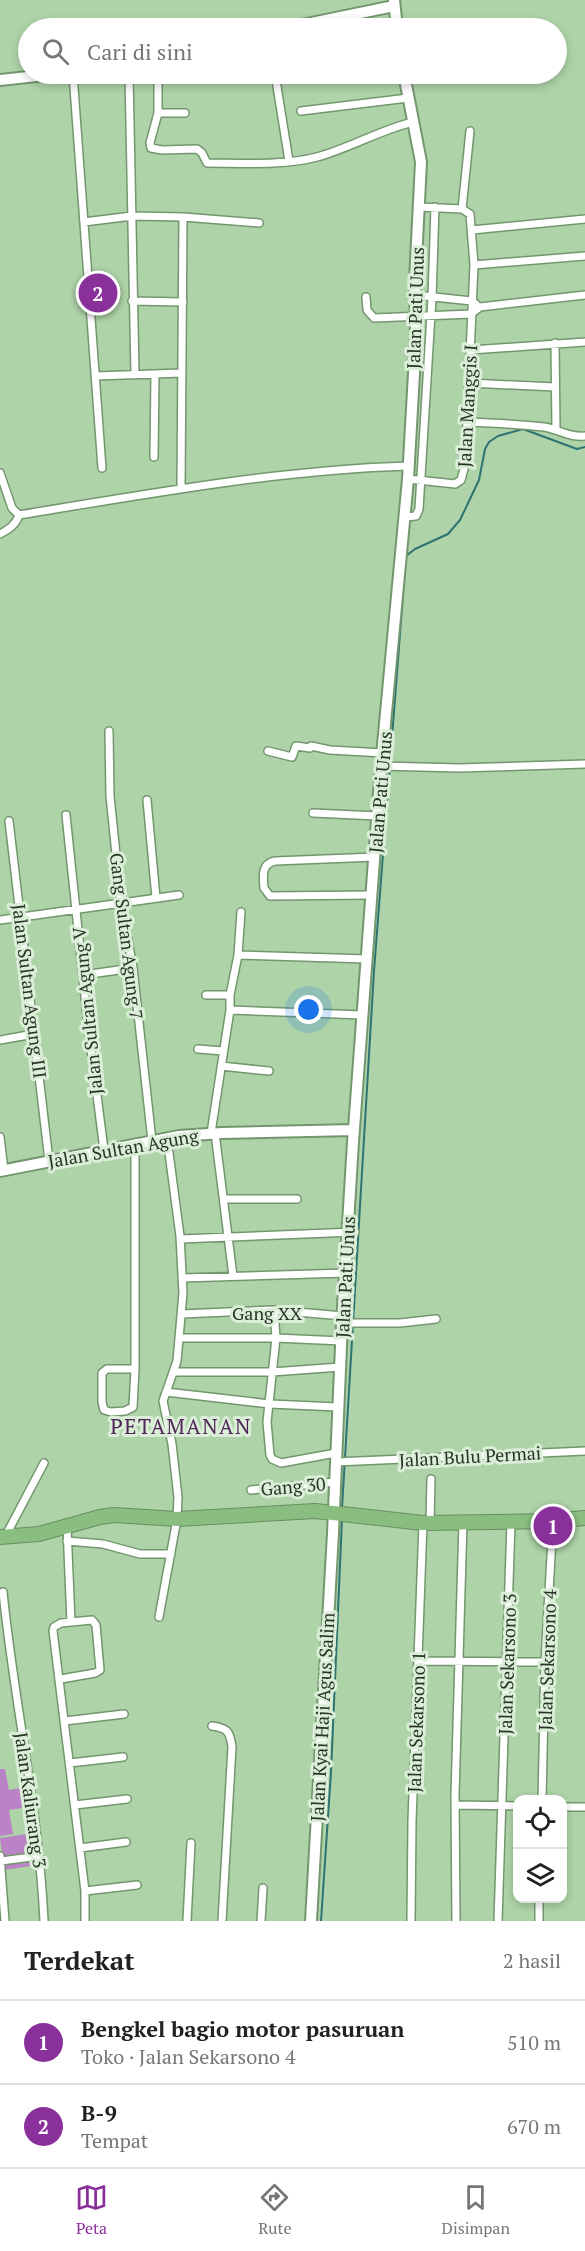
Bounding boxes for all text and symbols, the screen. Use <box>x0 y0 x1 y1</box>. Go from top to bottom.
search box <box>18 18 567 84</box>
icon: search <box>39 35 72 68</box>
text: Cari di sini <box>87 37 193 66</box>
street label: Jalan Pati Unus <box>401 247 429 369</box>
pin: 2 <box>78 270 118 316</box>
street label: Jalan Manggis I <box>452 344 482 468</box>
street label: Jalan Pati Unus <box>363 730 397 854</box>
street label: Gang Sultan Agung 7 <box>105 851 149 1021</box>
street label: Jalan Sultan Agung III <box>7 902 53 1080</box>
street label: Jalan Sultan Agung V <box>66 925 108 1096</box>
your location <box>294 995 323 1024</box>
street label: Jalan Sultan Agung <box>46 1123 201 1173</box>
street label: Jalan Pati Unus <box>330 1215 360 1339</box>
street label: Gang XX <box>232 1301 302 1325</box>
district label: PETAMANAN <box>110 1412 252 1440</box>
street label: Jalan Bulu Permai <box>398 1440 542 1472</box>
street label: Gang 30 <box>259 1471 327 1501</box>
pin: 1 <box>534 1504 572 1549</box>
street label: Jalan Sekarsono 4 <box>533 1589 561 1731</box>
street label: Jalan Sekarsono 3 <box>493 1593 521 1735</box>
street label: Jalan Kyai Haji Agus Salim <box>305 1612 339 1822</box>
street label: Jalan Sekarsono 1 <box>402 1651 430 1793</box>
street label: Jalan Kaliurang 3 <box>10 1731 52 1869</box>
map controls <box>513 1795 567 1903</box>
button: locate <box>513 1795 567 1849</box>
button: layers <box>513 1849 567 1903</box>
text: Terdekat <box>24 1943 135 1977</box>
text: 2 hasil <box>503 1947 561 1974</box>
text: Bengkel bagio motor pasuruan <box>81 2014 405 2043</box>
text: 1 <box>38 2029 49 2056</box>
text: 510 m <box>507 2029 561 2056</box>
text: Toko · Jalan Sekarsono 4 <box>81 2043 296 2070</box>
text: B-9 <box>81 2098 117 2127</box>
text: 2 <box>38 2113 49 2140</box>
text: 670 m <box>507 2113 561 2140</box>
text: Tempat <box>81 2127 148 2154</box>
tab: Peta <box>75 2181 108 2239</box>
tab: Rute <box>258 2181 292 2239</box>
tab: Disimpan <box>442 2181 510 2239</box>

